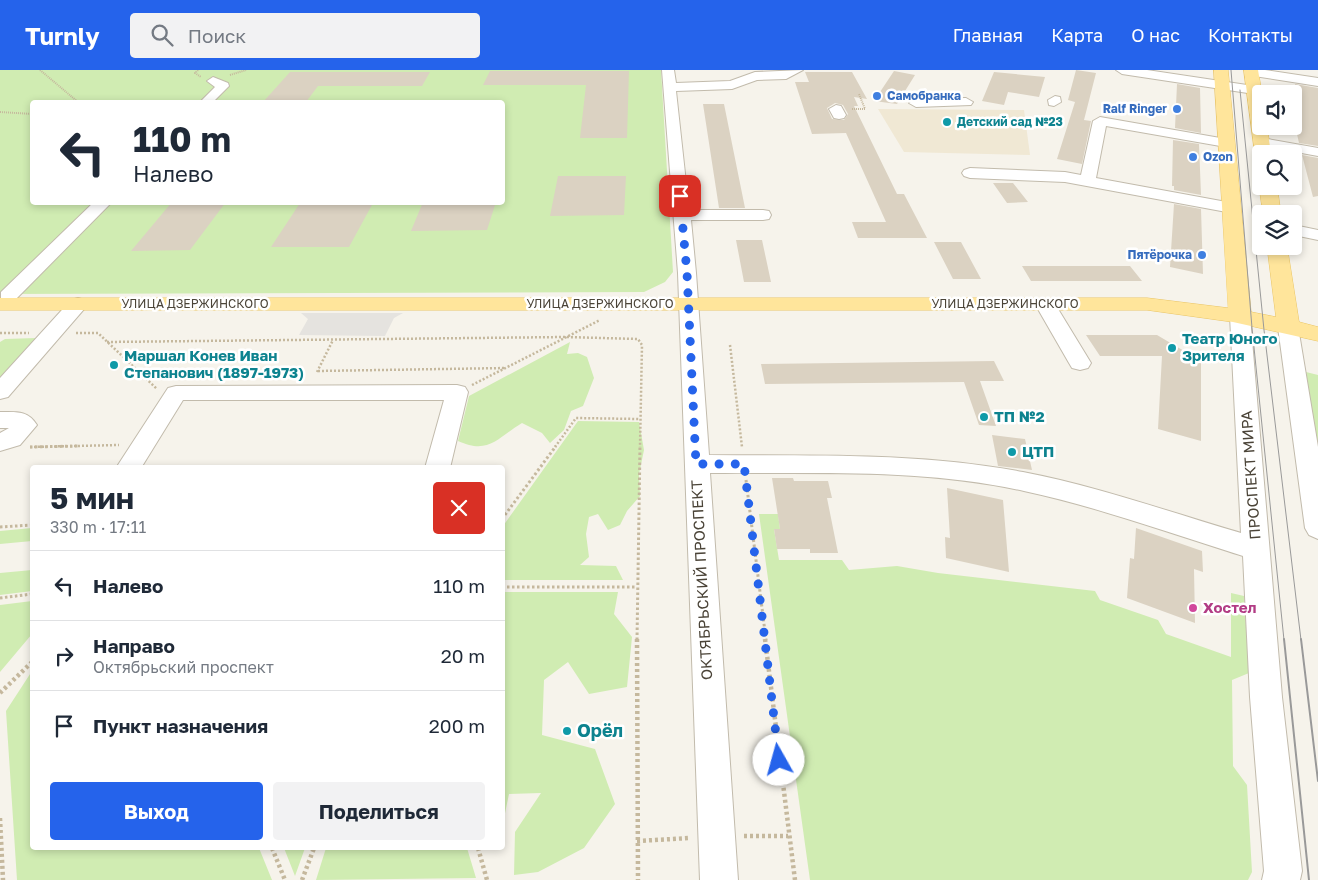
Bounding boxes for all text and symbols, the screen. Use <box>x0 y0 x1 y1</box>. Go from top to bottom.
search box <box>130 13 480 58</box>
text: Turnly <box>25 21 100 50</box>
icon: search <box>148 21 176 49</box>
text: Поиск <box>188 24 246 47</box>
text: Главная <box>953 24 1023 46</box>
text: Карта <box>1051 24 1103 46</box>
text: О нас <box>1131 24 1180 46</box>
text: Контакты <box>1208 24 1293 46</box>
map controls <box>1252 85 1302 255</box>
button: sound <box>1252 85 1302 135</box>
place label: Самобранка <box>887 88 961 103</box>
marker: Самобранка <box>871 90 883 102</box>
place label: Ralf Ringer <box>1103 101 1167 116</box>
marker: Ralf Ringer <box>1171 103 1183 115</box>
place label: Детский сад №23 <box>957 114 1063 129</box>
marker: Детский сад №23 <box>941 116 953 128</box>
text: 110 m <box>133 118 231 160</box>
icon: left <box>50 120 115 185</box>
button: search <box>1252 145 1302 195</box>
place label: Ozon <box>1203 149 1233 164</box>
marker: Ozon <box>1187 151 1199 163</box>
text: Налево <box>133 160 213 187</box>
pin <box>659 175 701 217</box>
icon: arrive <box>666 182 694 210</box>
button: layers <box>1252 205 1302 255</box>
place label: Пятёрочка <box>1127 247 1192 262</box>
marker: Пятёрочка <box>1196 249 1208 261</box>
street label: УЛИЦА ДЗЕРЖИНСКОГО <box>121 296 269 311</box>
street label: УЛИЦА ДЗЕРЖИНСКОГО <box>526 296 674 311</box>
street label: УЛИЦА ДЗЕРЖИНСКОГО <box>931 296 1079 311</box>
place label: Театр Юного Зрителя <box>1182 329 1277 364</box>
marker: Театр Юного Зрителя <box>1166 342 1178 354</box>
place label: Маршал Конев Иван Степанович (1897-1973) <box>124 346 304 381</box>
marker: Маршал Конев Иван Степанович (1897-1973) <box>108 359 120 371</box>
place label: ТП №2 <box>994 407 1045 425</box>
street label: ПРОСПЕКТ МИРА <box>1237 410 1263 540</box>
marker: ТП №2 <box>978 411 990 423</box>
place label: ЦТП <box>1022 442 1054 460</box>
marker: ЦТП <box>1006 446 1018 458</box>
street label: ОКТЯБРЬСКИЙ ПРОСПЕКТ <box>687 479 715 681</box>
text: 5 мин <box>50 480 134 516</box>
button: close <box>433 482 485 534</box>
text: 330 m · 17:11 <box>50 517 146 537</box>
icon: left <box>50 572 78 600</box>
text: Налево <box>93 574 163 597</box>
text: 110 m <box>433 574 485 597</box>
place label: Хостел <box>1203 598 1256 616</box>
marker: Хостел <box>1187 602 1199 614</box>
text: Направо <box>93 634 175 657</box>
icon: right <box>50 642 78 670</box>
text: 20 m <box>441 644 485 667</box>
text: Октябрьский проспект <box>93 657 274 677</box>
icon: arrive <box>50 712 78 740</box>
text: Пункт назначения <box>93 714 268 737</box>
text: 200 m <box>429 714 485 737</box>
place label: Орёл <box>577 719 623 741</box>
marker: Орёл <box>561 725 573 737</box>
position arrow <box>752 733 804 785</box>
button: Выход <box>50 782 263 840</box>
button: Поделиться <box>273 782 485 840</box>

